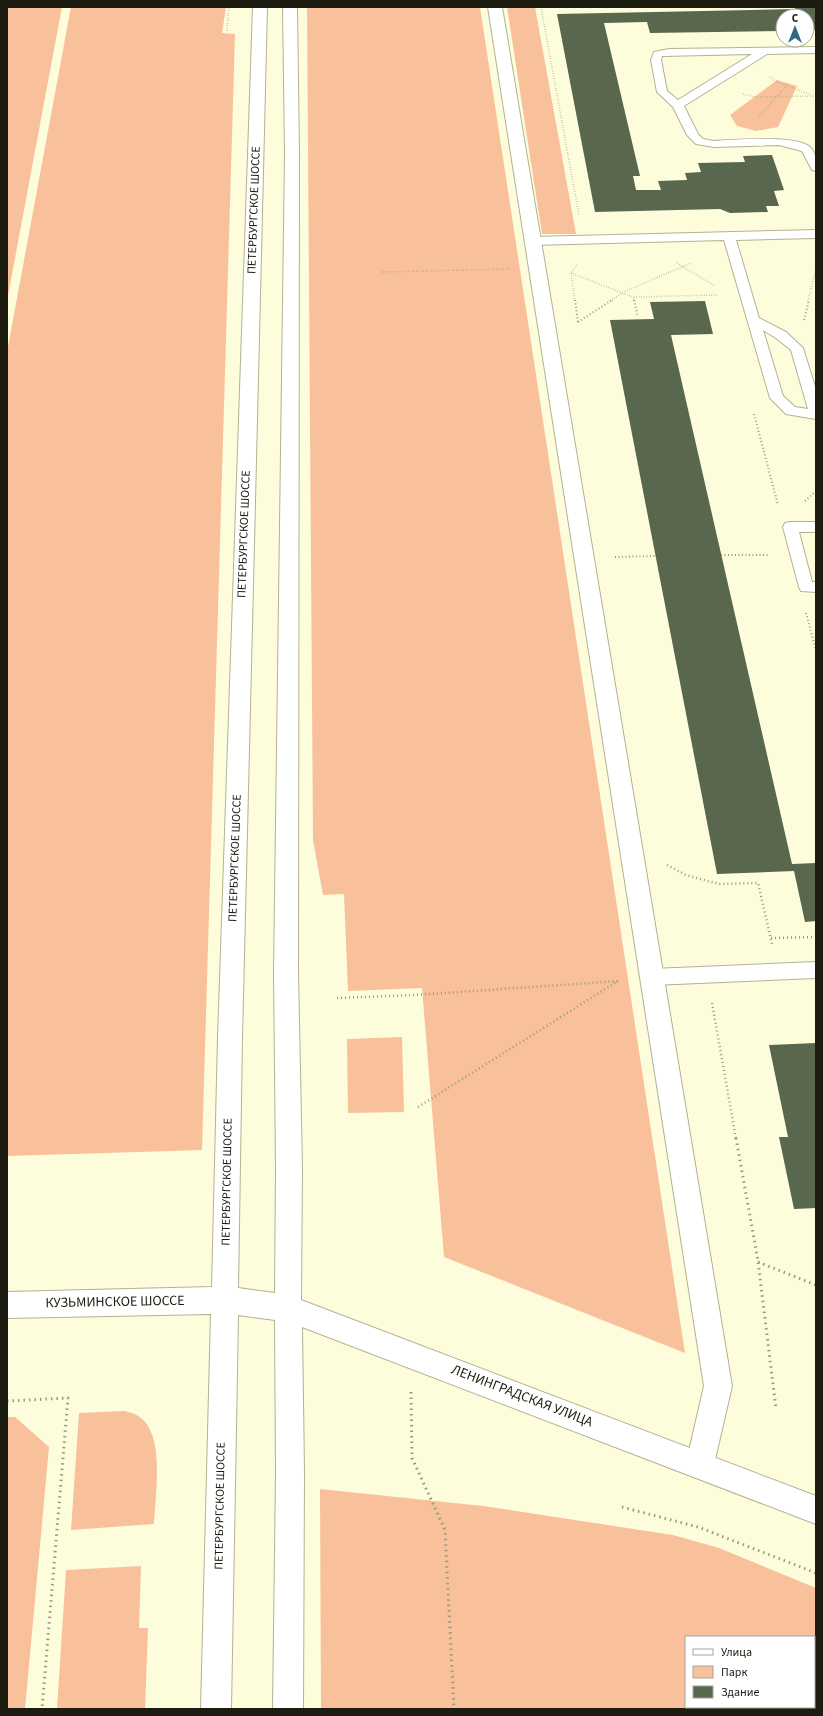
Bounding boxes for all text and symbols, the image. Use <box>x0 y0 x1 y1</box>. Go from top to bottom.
north arrow <box>775 8 815 48</box>
text: С <box>792 11 799 26</box>
street label: ПЕТЕРБУРГСКОЕ ШОССЕ <box>243 146 265 274</box>
street label: ПЕТЕРБУРГСКОЕ ШОССЕ <box>233 470 255 598</box>
street label: ПЕТЕРБУРГСКОЕ ШОССЕ <box>224 794 246 922</box>
street label: ПЕТЕРБУРГСКОЕ ШОССЕ <box>217 1118 237 1246</box>
street label: КУЗЬМИНСКОЕ ШОССЕ <box>45 1291 185 1313</box>
street label: ЛЕНИНГРАДСКАЯ УЛИЦА <box>448 1360 596 1432</box>
street label: ПЕТЕРБУРГСКОЕ ШОССЕ <box>210 1442 230 1570</box>
legend <box>685 1636 815 1708</box>
text: Улица <box>721 1644 752 1661</box>
text: Парк <box>721 1664 747 1681</box>
text: Здание <box>721 1684 760 1701</box>

